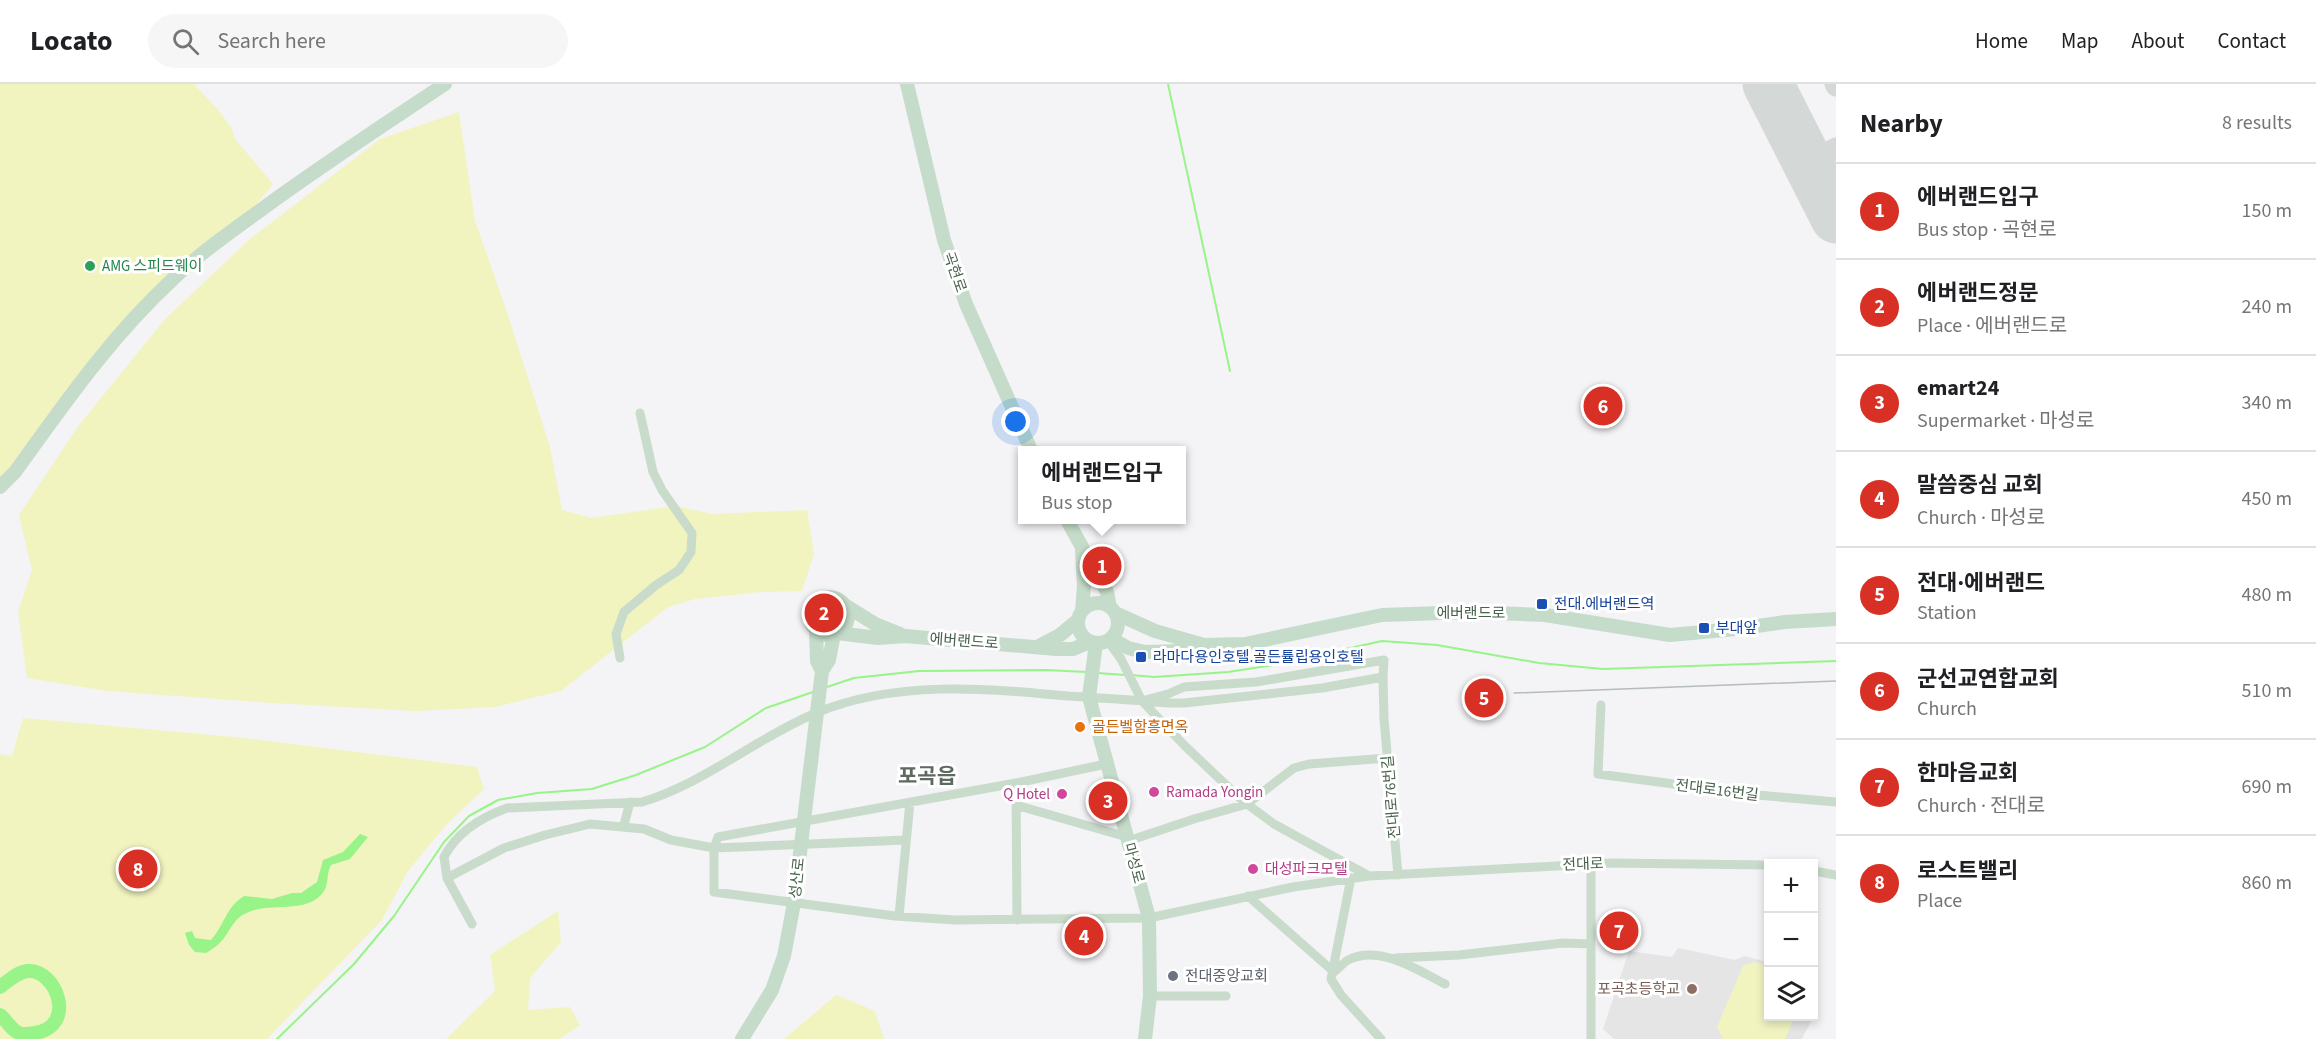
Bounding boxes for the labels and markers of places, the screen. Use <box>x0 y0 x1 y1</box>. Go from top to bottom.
place label: AMG 스피드웨이 <box>102 256 202 277</box>
marker: AMG 스피드웨이 <box>83 259 97 273</box>
pin: 6 <box>1584 384 1622 428</box>
pin: 1 <box>1082 544 1122 588</box>
pin: 2 <box>804 590 844 636</box>
place label: 전대.에버랜드역 <box>1554 594 1654 615</box>
marker: 전대.에버랜드역 <box>1535 597 1549 611</box>
place label: 부대앞 <box>1716 618 1758 639</box>
marker: 부대앞 <box>1697 621 1711 635</box>
place label: 라마다용인호텔.골든튤립용인호텔 <box>1153 647 1364 668</box>
marker: 라마다용인호텔.골든튤립용인호텔 <box>1134 650 1148 664</box>
pin: 5 <box>1464 676 1504 720</box>
place label: 골든벨함흥면옥 <box>1092 717 1189 738</box>
marker: 골든벨함흥면옥 <box>1073 720 1087 734</box>
pin: 3 <box>1088 778 1128 824</box>
place label: Ramada Yongin <box>1166 782 1263 803</box>
place label: Q Hotel <box>1003 784 1050 805</box>
marker: Ramada Yongin <box>1147 785 1161 799</box>
marker: Q Hotel <box>1055 787 1069 801</box>
pin: 8 <box>118 846 158 892</box>
place label: 대성파크모텔 <box>1265 859 1348 880</box>
marker: 대성파크모텔 <box>1246 862 1260 876</box>
pin: 7 <box>1600 908 1638 954</box>
pin: 4 <box>1064 914 1104 958</box>
place label: 전대중앙교회 <box>1185 966 1268 987</box>
marker: 전대중앙교회 <box>1166 969 1180 983</box>
place label: 포곡초등학교 <box>1597 979 1680 1000</box>
marker: 포곡초등학교 <box>1685 982 1699 996</box>

